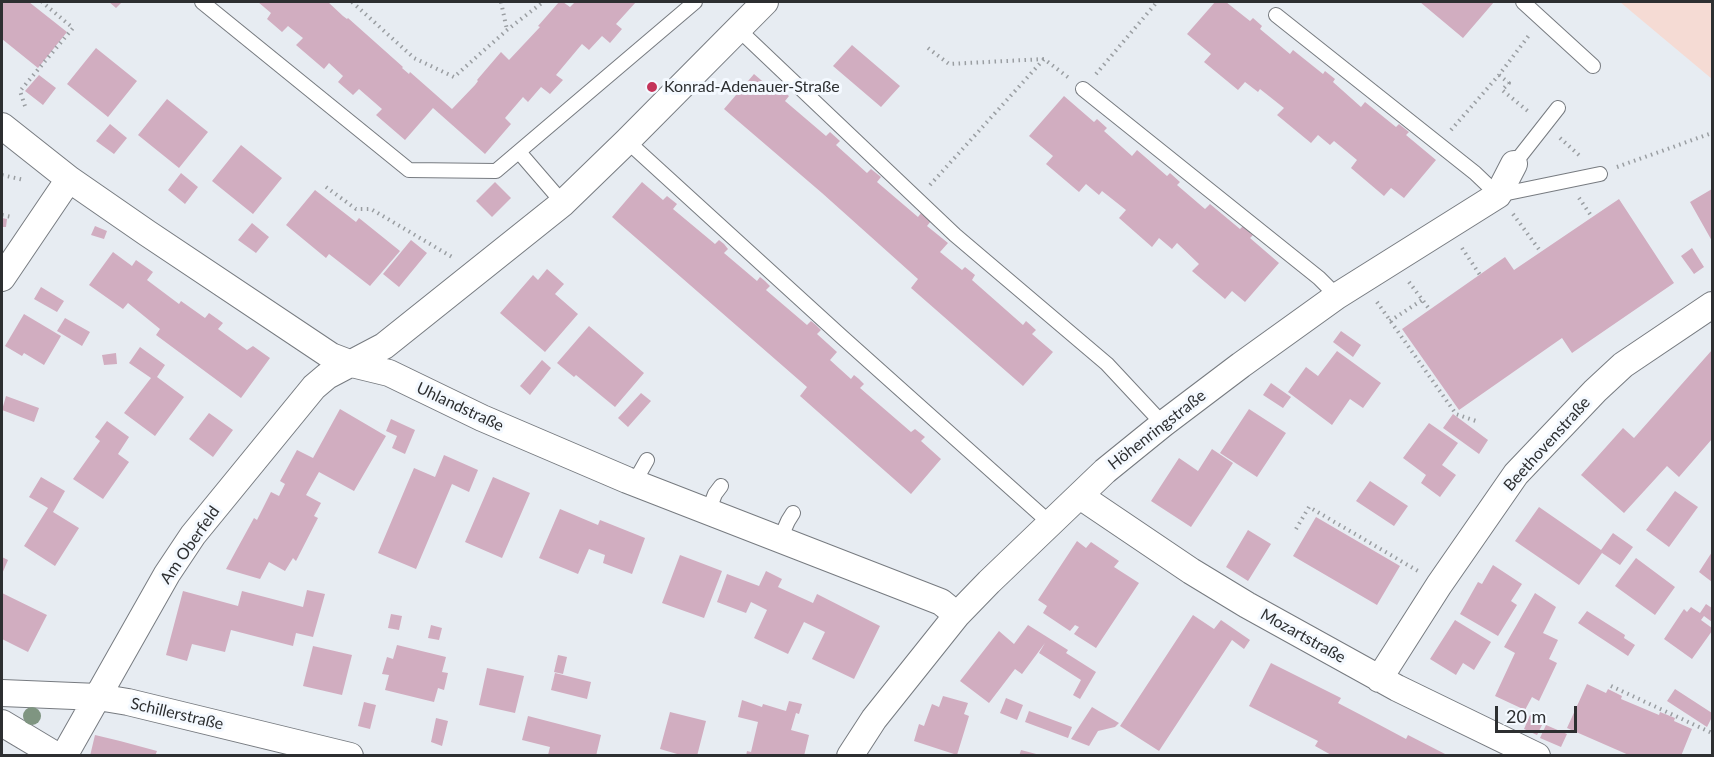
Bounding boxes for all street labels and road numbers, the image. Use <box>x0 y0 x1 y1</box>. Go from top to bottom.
street label: Uhlandstraße <box>413 378 507 436</box>
street label: Höhenringstraße <box>1104 386 1210 474</box>
street label: Beethovenstraße <box>1500 393 1594 495</box>
street label: Am Oberfeld <box>156 502 224 588</box>
street label: Mozartstraße <box>1257 605 1349 667</box>
street label: Schillerstraße <box>129 694 225 734</box>

